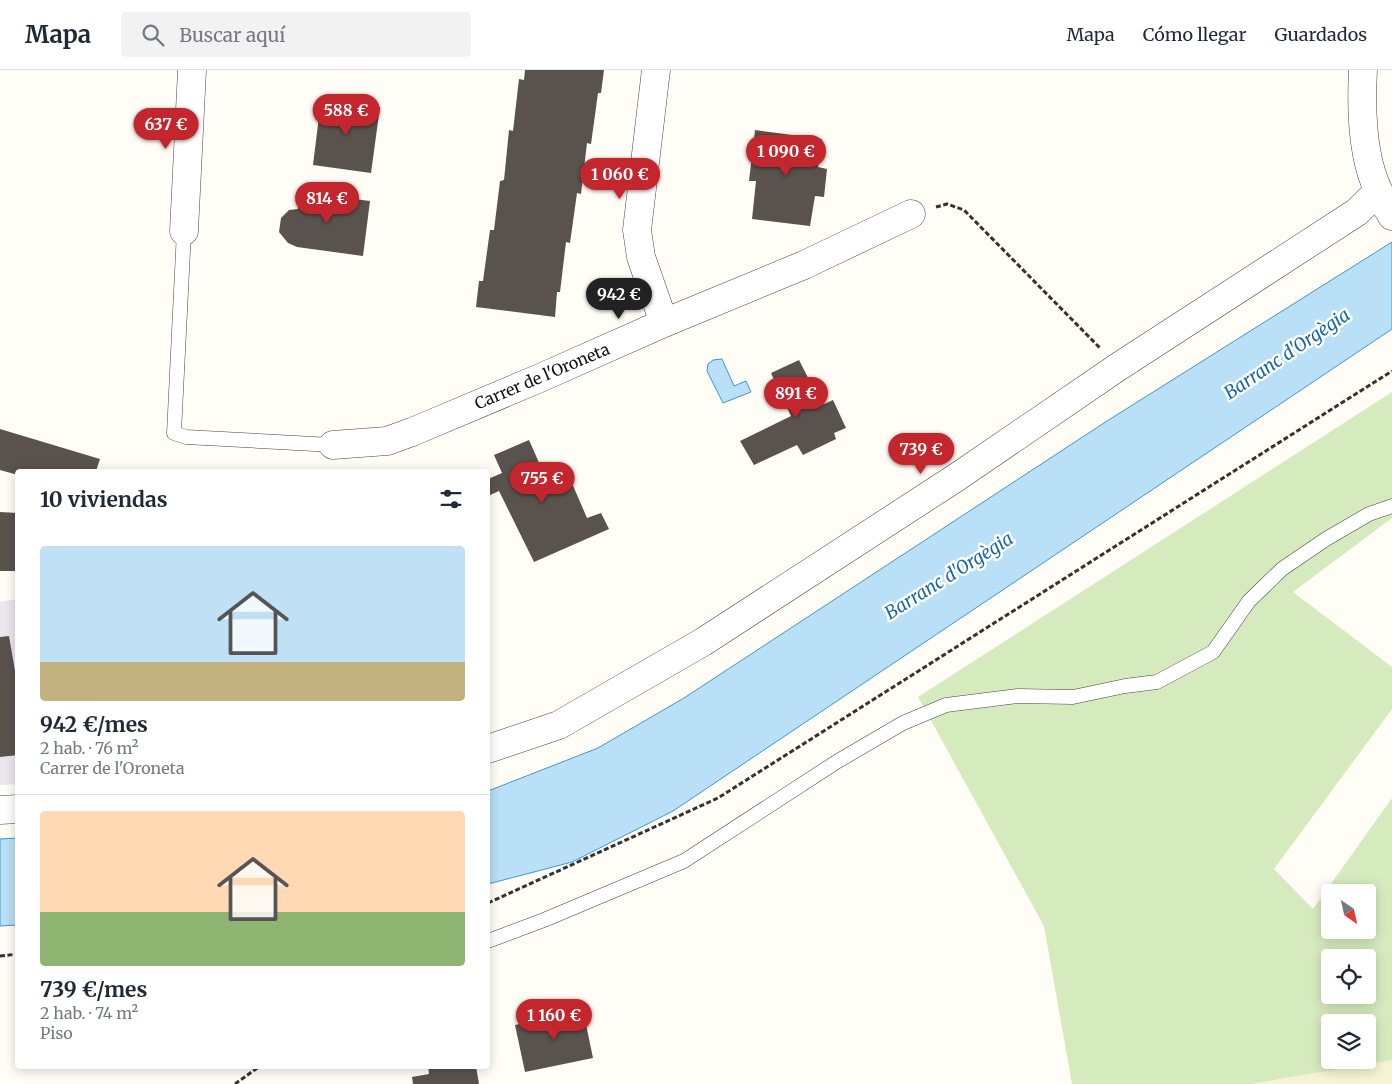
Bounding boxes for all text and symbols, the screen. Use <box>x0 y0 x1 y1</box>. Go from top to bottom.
search box <box>121 12 471 57</box>
text: Mapa <box>25 19 91 50</box>
icon: search <box>139 21 167 49</box>
text: Buscar aquí <box>179 23 285 47</box>
text: Mapa <box>1066 23 1115 46</box>
text: Cómo llegar <box>1143 23 1246 46</box>
text: Guardados <box>1274 23 1367 46</box>
pin: 588 € <box>311 93 381 136</box>
text: 588 € <box>324 100 368 120</box>
pin: 637 € <box>131 108 201 150</box>
text: 637 € <box>145 114 187 134</box>
pin: 1 090 € <box>740 134 832 177</box>
text: 1 090 € <box>757 141 815 161</box>
pin: 1 060 € <box>574 158 666 200</box>
text: 1 060 € <box>591 164 649 184</box>
pin: 814 € <box>292 182 362 224</box>
text: 814 € <box>306 188 348 208</box>
pin: 942 € <box>584 278 654 320</box>
text: 942 € <box>597 284 641 304</box>
water label: Barranc d'Orgègia <box>1219 303 1354 404</box>
street label: Carrer de l'Oroneta <box>472 338 613 413</box>
pin: 891 € <box>761 376 831 419</box>
text: 891 € <box>775 383 817 403</box>
pin: 739 € <box>886 432 956 475</box>
text: 739 € <box>899 439 943 459</box>
pin: 755 € <box>507 462 577 504</box>
text: 755 € <box>521 468 563 488</box>
icon: filters <box>437 485 465 513</box>
text: 10 viviendas <box>40 486 168 513</box>
water label: Barranc d'Orgègia <box>880 527 1017 624</box>
icon: home <box>208 578 298 668</box>
text: 942 €/mes <box>40 711 148 738</box>
text: 2 hab. · 76 m² <box>40 738 139 758</box>
text: Carrer de l'Oroneta <box>40 758 184 778</box>
icon: home <box>208 844 298 934</box>
north arrow <box>1321 884 1376 939</box>
map controls <box>1321 884 1376 1069</box>
button: locate <box>1321 949 1376 1004</box>
text: 739 €/mes <box>40 976 147 1003</box>
pin: 1 160 € <box>508 998 600 1041</box>
text: 2 hab. · 74 m² <box>40 1003 138 1023</box>
text: 1 160 € <box>527 1005 581 1025</box>
button: layers <box>1321 1014 1376 1069</box>
text: Piso <box>40 1023 73 1043</box>

